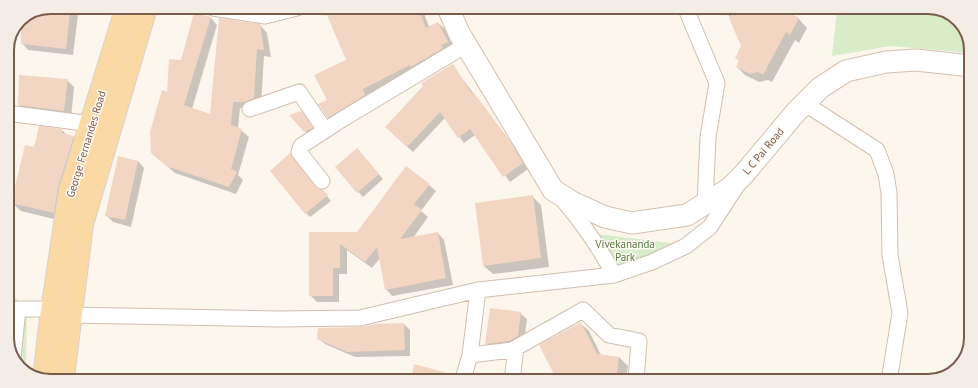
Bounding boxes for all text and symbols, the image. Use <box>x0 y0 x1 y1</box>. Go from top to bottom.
street label: George Fernandes Road <box>63 89 109 199</box>
street label: L C Pai Road <box>739 124 787 177</box>
park label: Vivekananda Park <box>594 237 655 264</box>

